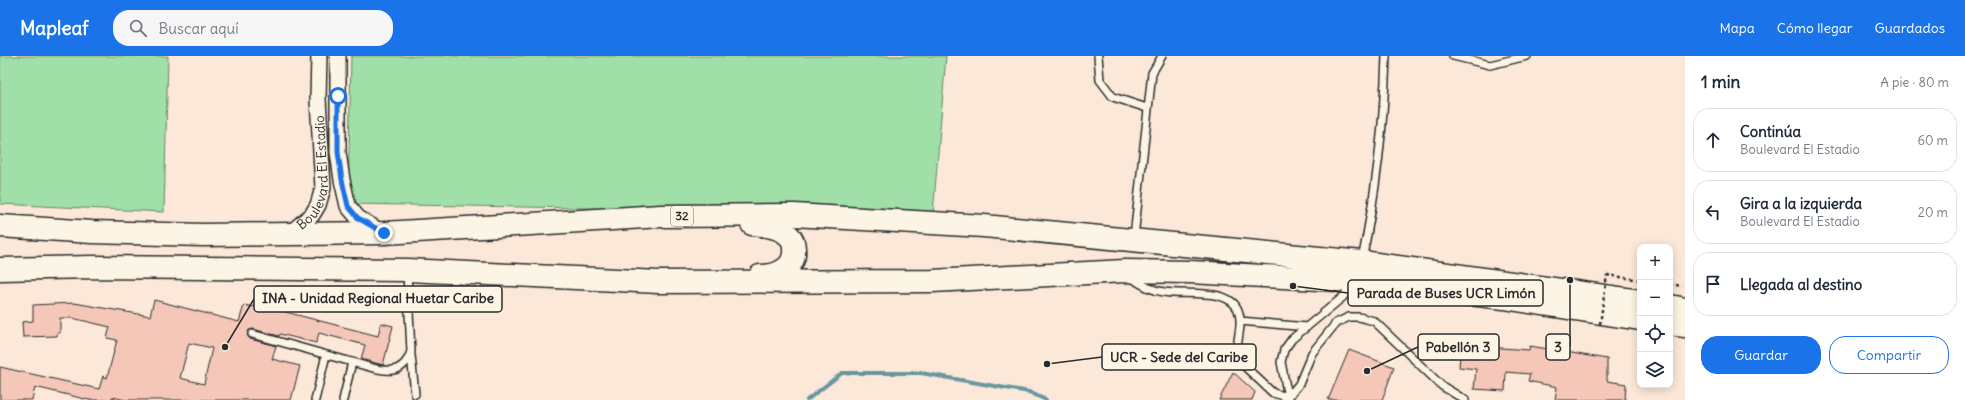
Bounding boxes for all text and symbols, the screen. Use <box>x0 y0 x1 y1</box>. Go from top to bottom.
search box <box>113 10 393 46</box>
text: Mapleaf <box>20 16 89 40</box>
icon: search <box>127 17 149 39</box>
text: Buscar aquí <box>159 19 239 38</box>
text: Mapa <box>1720 19 1755 37</box>
text: Cómo llegar <box>1777 19 1853 37</box>
text: Guardados <box>1875 19 1945 37</box>
text: 1 min <box>1701 71 1740 93</box>
text: A pie · 80 m <box>1881 74 1949 91</box>
route start <box>329 87 347 105</box>
street label: Boulevard El Estadio <box>293 115 332 233</box>
text: Continúa <box>1740 122 1801 141</box>
icon: ahead <box>1702 129 1724 151</box>
text: 60 m <box>1917 132 1948 149</box>
text: Boulevard El Estadio <box>1740 141 1860 158</box>
text: Gira a la izquierda <box>1740 194 1862 213</box>
icon: left <box>1702 201 1724 223</box>
text: 20 m <box>1918 204 1948 221</box>
road number: 32 <box>671 206 693 226</box>
text: Boulevard El Estadio <box>1740 213 1860 230</box>
route end <box>375 224 393 242</box>
map controls <box>1637 244 1673 388</box>
button: + <box>1637 244 1673 280</box>
icon: arrive <box>1702 273 1724 295</box>
text: Llegada al destino <box>1740 275 1862 294</box>
callout: Parada de Buses UCR Limón <box>1348 280 1543 306</box>
button: − <box>1637 280 1673 316</box>
text: Parada de Buses UCR Limón <box>1356 284 1536 302</box>
callout: INA - Unidad Regional Huetar Caribe <box>254 286 502 312</box>
text: INA - Unidad Regional Huetar Caribe <box>262 289 494 307</box>
button: locate <box>1637 316 1673 352</box>
callout: Pabellón 3 <box>1418 334 1499 360</box>
callout: 3 <box>1546 334 1570 360</box>
button: Guardar <box>1701 336 1821 374</box>
button: Compartir <box>1829 336 1949 374</box>
text: Pabellón 3 <box>1426 338 1490 356</box>
text: 3 <box>1554 338 1562 356</box>
callout: UCR - Sede del Caribe <box>1102 344 1256 370</box>
text: UCR - Sede del Caribe <box>1110 348 1248 366</box>
button: layers <box>1637 352 1673 388</box>

